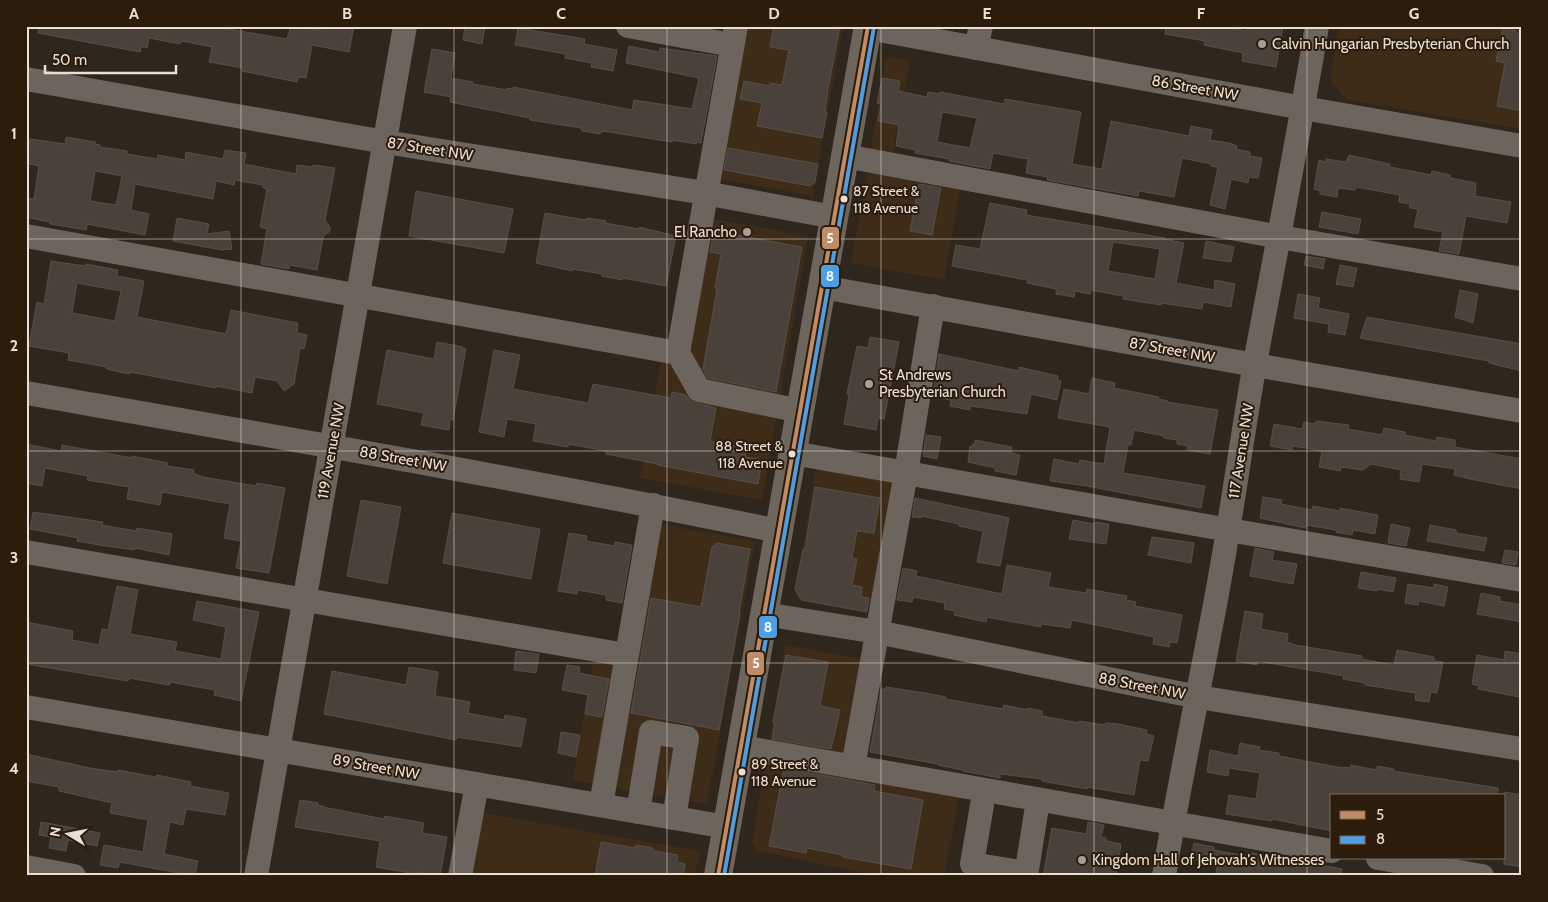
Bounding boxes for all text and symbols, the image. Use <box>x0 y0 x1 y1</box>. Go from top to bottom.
text: A <box>129 4 139 23</box>
text: B <box>342 4 352 23</box>
text: C <box>556 4 566 23</box>
text: D <box>768 4 780 23</box>
text: E <box>982 4 992 23</box>
text: F <box>1197 4 1206 23</box>
text: G <box>1409 4 1419 23</box>
place label: Calvin Hungarian Presbyterian Church <box>1272 35 1509 53</box>
marker: Calvin Hungarian Presbyterian Church <box>1256 38 1268 50</box>
scale bar <box>45 42 176 74</box>
text: 50 m <box>52 51 87 69</box>
street label: 86 Street NW <box>1150 72 1241 105</box>
text: 1 <box>11 124 17 143</box>
street label: 87 Street NW <box>386 133 475 165</box>
place label: 87 Street & 118 Avenue <box>853 182 920 217</box>
marker: 87 Street & 118 Avenue <box>839 194 849 204</box>
place label: El Rancho <box>674 223 737 241</box>
marker: El Rancho <box>741 226 753 238</box>
line badge: 5 <box>821 226 840 250</box>
text: 5 <box>826 229 834 247</box>
line badge: 8 <box>820 264 840 288</box>
text: 8 <box>826 267 834 285</box>
street label: 87 Street NW <box>1128 334 1217 367</box>
text: 2 <box>10 336 18 355</box>
place label: St Andrews Presbyterian Church <box>879 366 1006 401</box>
marker: St Andrews Presbyterian Church <box>863 378 875 390</box>
street label: 119 Avenue NW <box>314 401 348 501</box>
street label: 117 Avenue NW <box>1225 401 1258 500</box>
place label: 88 Street & 118 Avenue <box>715 437 783 472</box>
street label: 88 Street NW <box>358 442 449 476</box>
marker: 88 Street & 118 Avenue <box>787 449 797 459</box>
text: 3 <box>10 548 18 567</box>
line badge: 8 <box>758 615 778 639</box>
text: 8 <box>764 618 772 636</box>
line badge: 5 <box>746 651 765 676</box>
text: 5 <box>752 654 760 672</box>
street label: 88 Street NW <box>1097 669 1188 703</box>
street label: 89 Street NW <box>331 751 422 784</box>
place label: 89 Street & 118 Avenue <box>751 755 819 790</box>
text: 4 <box>9 759 19 778</box>
marker: 89 Street & 118 Avenue <box>737 767 747 777</box>
legend <box>1330 794 1506 860</box>
text: 5 <box>1376 806 1384 824</box>
north arrow <box>42 810 92 860</box>
text: N <box>45 825 65 838</box>
text: 8 <box>1376 830 1385 848</box>
place label: Kingdom Hall of Jehovah's Witnesses <box>1092 851 1324 869</box>
marker: Kingdom Hall of Jehovah's Witnesses <box>1076 854 1088 866</box>

